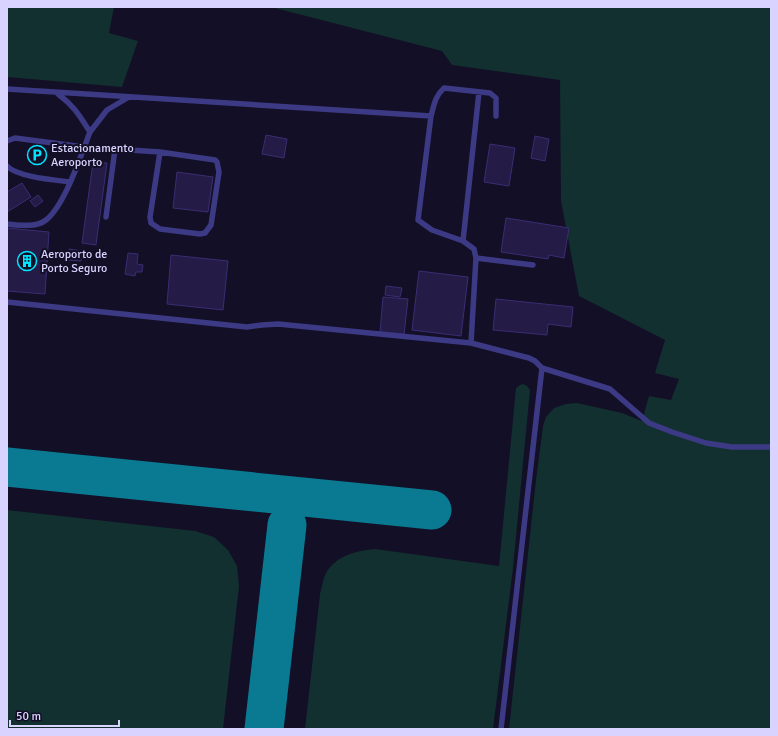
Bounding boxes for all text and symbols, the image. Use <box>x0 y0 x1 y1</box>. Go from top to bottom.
place label: Estacionamento Aeroporto <box>51 141 134 170</box>
parking icon: Estacionamento Aeroporto <box>26 144 48 166</box>
place label: Aeroporto de Porto Seguro <box>41 247 107 276</box>
building icon: Aeroporto de Porto Seguro <box>16 250 38 272</box>
scale bar <box>10 702 119 728</box>
text: 50 m <box>16 709 41 724</box>

